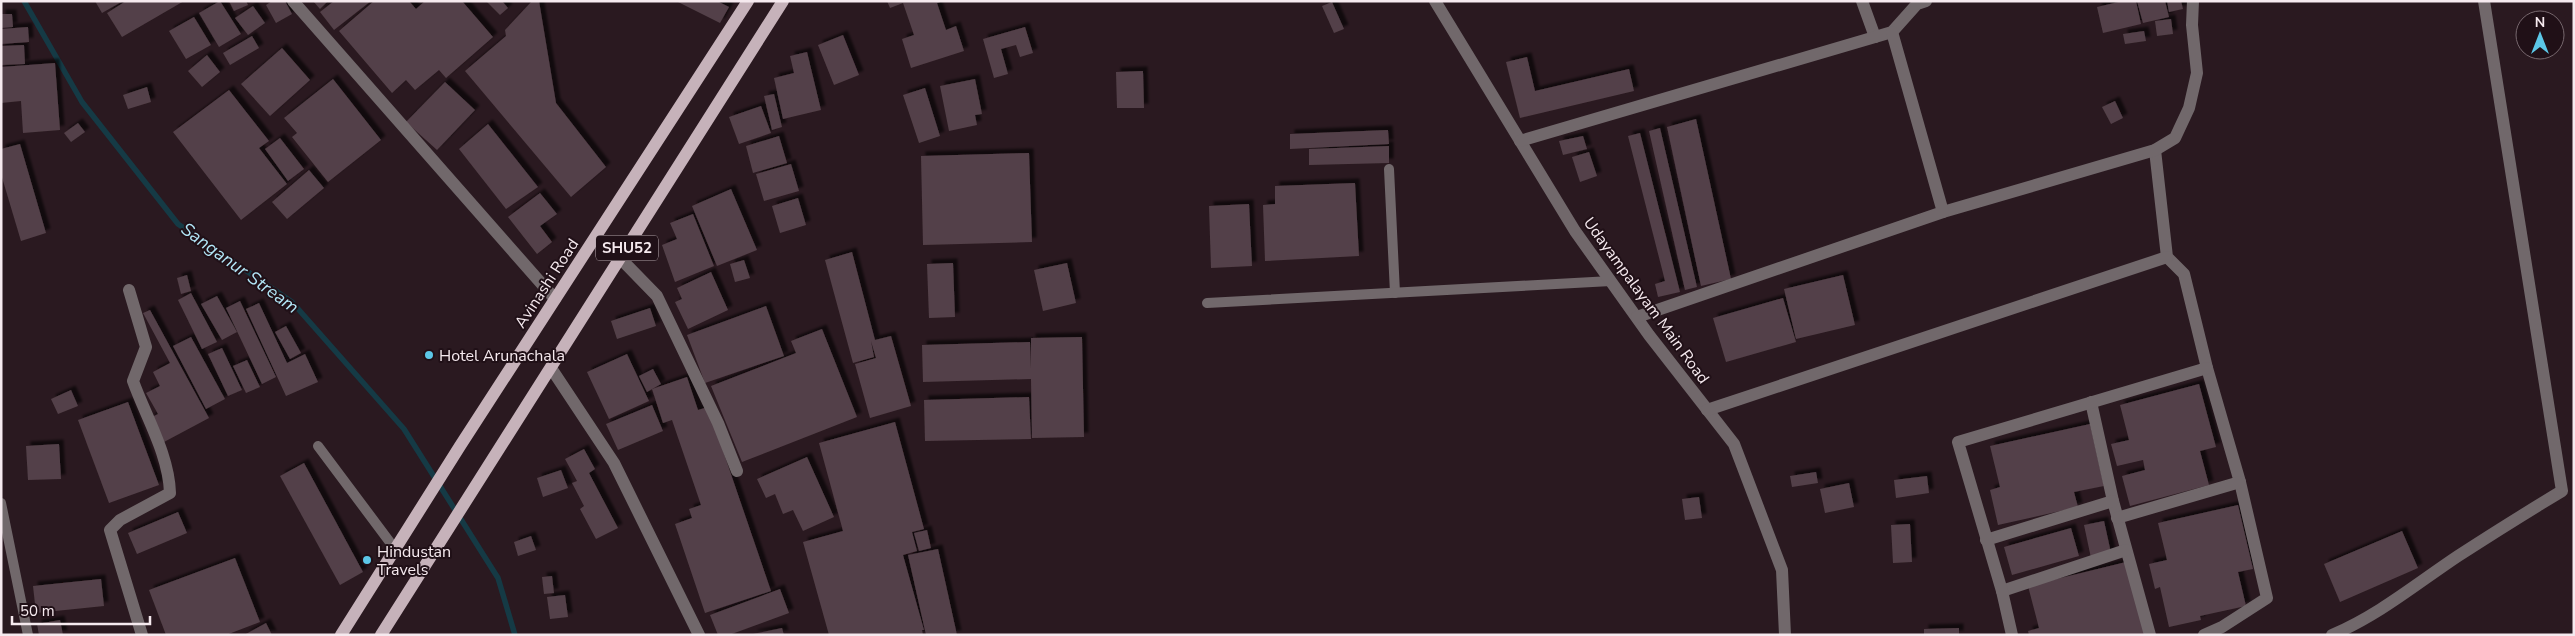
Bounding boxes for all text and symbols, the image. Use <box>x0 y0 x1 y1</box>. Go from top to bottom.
north arrow <box>2515 10 2565 60</box>
text: N <box>2535 13 2545 32</box>
street label: Udayampalayam Main Road <box>1578 213 1714 388</box>
water label: Sanganur Stream <box>176 217 304 319</box>
street label: Avinashi Road <box>510 235 584 333</box>
road number: SHU52 <box>596 236 658 260</box>
place label: Hotel Arunachala <box>439 345 565 367</box>
marker: Hotel Arunachala <box>423 349 435 361</box>
place label: Hindustan Travels <box>377 541 451 581</box>
marker: Hindustan Travels <box>361 554 373 566</box>
scale bar <box>12 594 150 626</box>
text: 50 m <box>20 601 55 621</box>

